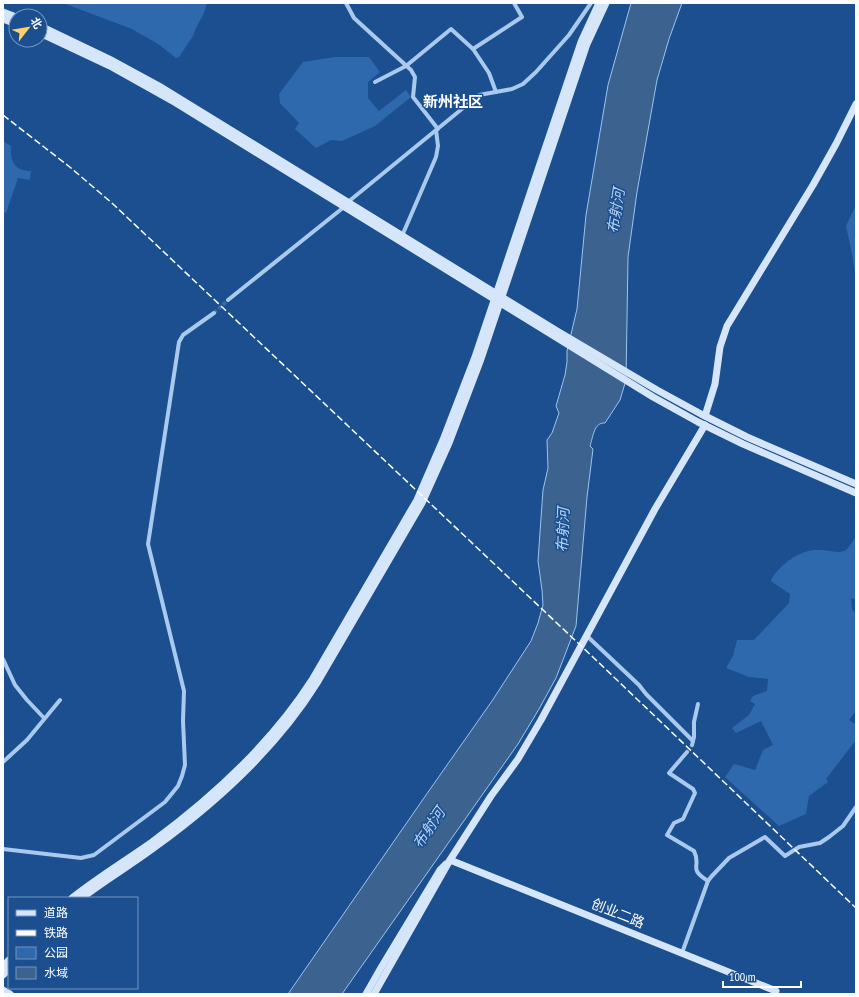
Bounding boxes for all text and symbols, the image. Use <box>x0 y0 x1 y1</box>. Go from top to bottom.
north arrow <box>8 8 48 48</box>
text: 北 <box>28 15 45 31</box>
district label: 新州社区 <box>423 92 483 111</box>
water label: 布射河 <box>603 184 629 235</box>
water label: 布射河 <box>552 504 573 553</box>
water label: 布射河 <box>408 801 451 852</box>
street label: 创业二路 <box>589 894 647 932</box>
legend <box>8 897 138 989</box>
text: 道路 <box>44 905 68 920</box>
text: 铁路 <box>44 925 68 940</box>
text: 公园 <box>44 945 68 960</box>
scale bar <box>723 963 801 989</box>
text: 水域 <box>44 965 68 980</box>
text: 100 m <box>729 969 756 984</box>

